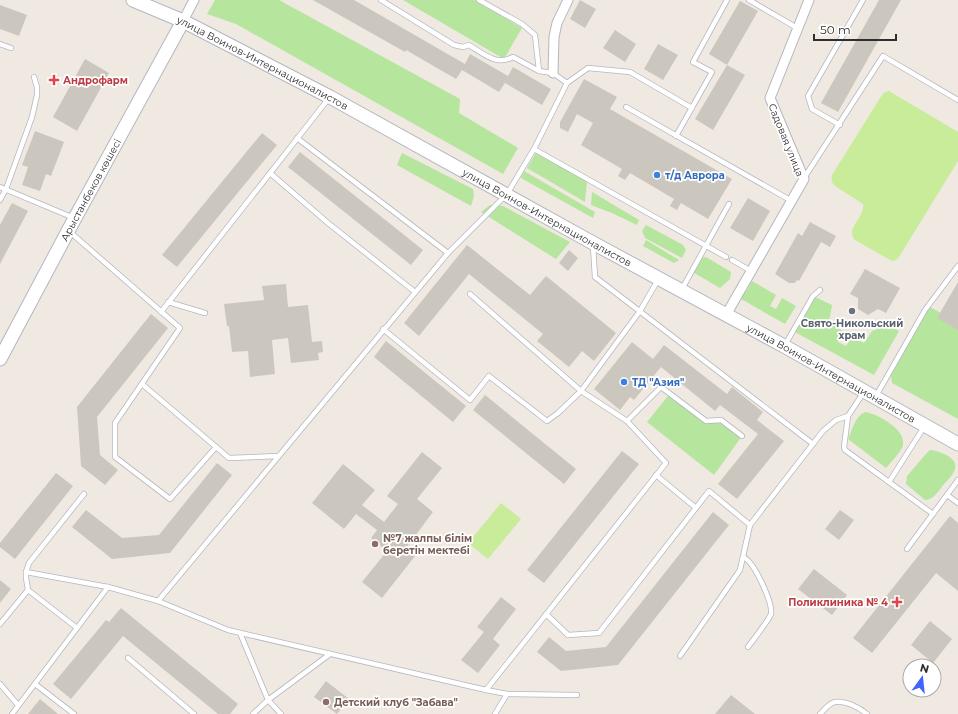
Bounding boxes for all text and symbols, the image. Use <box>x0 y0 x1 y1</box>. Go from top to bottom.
street label: улица Воинов-Интернационалистов <box>174 12 351 112</box>
scale bar <box>814 16 896 42</box>
text: 50 m <box>820 22 851 37</box>
marker: Андрофарм <box>48 74 60 86</box>
place label: Андрофарм <box>63 74 128 87</box>
street label: Садовая улица <box>765 102 807 178</box>
street label: Арыстанбеков көшесі <box>58 136 124 243</box>
street label: улица Воинов-Интернационалистов <box>459 165 634 269</box>
place label: т/д Аврора <box>665 169 725 182</box>
marker: т/д Аврора <box>652 170 662 180</box>
marker: Свято-Никольский храм <box>847 306 857 316</box>
place label: Свято-Никольский храм <box>801 317 903 342</box>
street label: улица Воинов-Интернационалистов <box>744 320 918 425</box>
place label: ТД "Азия" <box>632 376 684 389</box>
marker: ТД "Азия" <box>619 377 629 387</box>
place label: №7 жалпы білім беретін мектебі <box>383 532 472 557</box>
marker: №7 жалпы білім беретін мектебі <box>370 539 380 549</box>
place label: Поликлиника № 4 <box>788 596 888 609</box>
marker: Поликлиника № 4 <box>891 596 903 608</box>
north arrow <box>902 658 942 698</box>
text: N <box>918 660 931 676</box>
place label: Детский клуб "Забава" <box>334 696 458 709</box>
marker: Детский клуб "Забава" <box>321 697 331 707</box>

